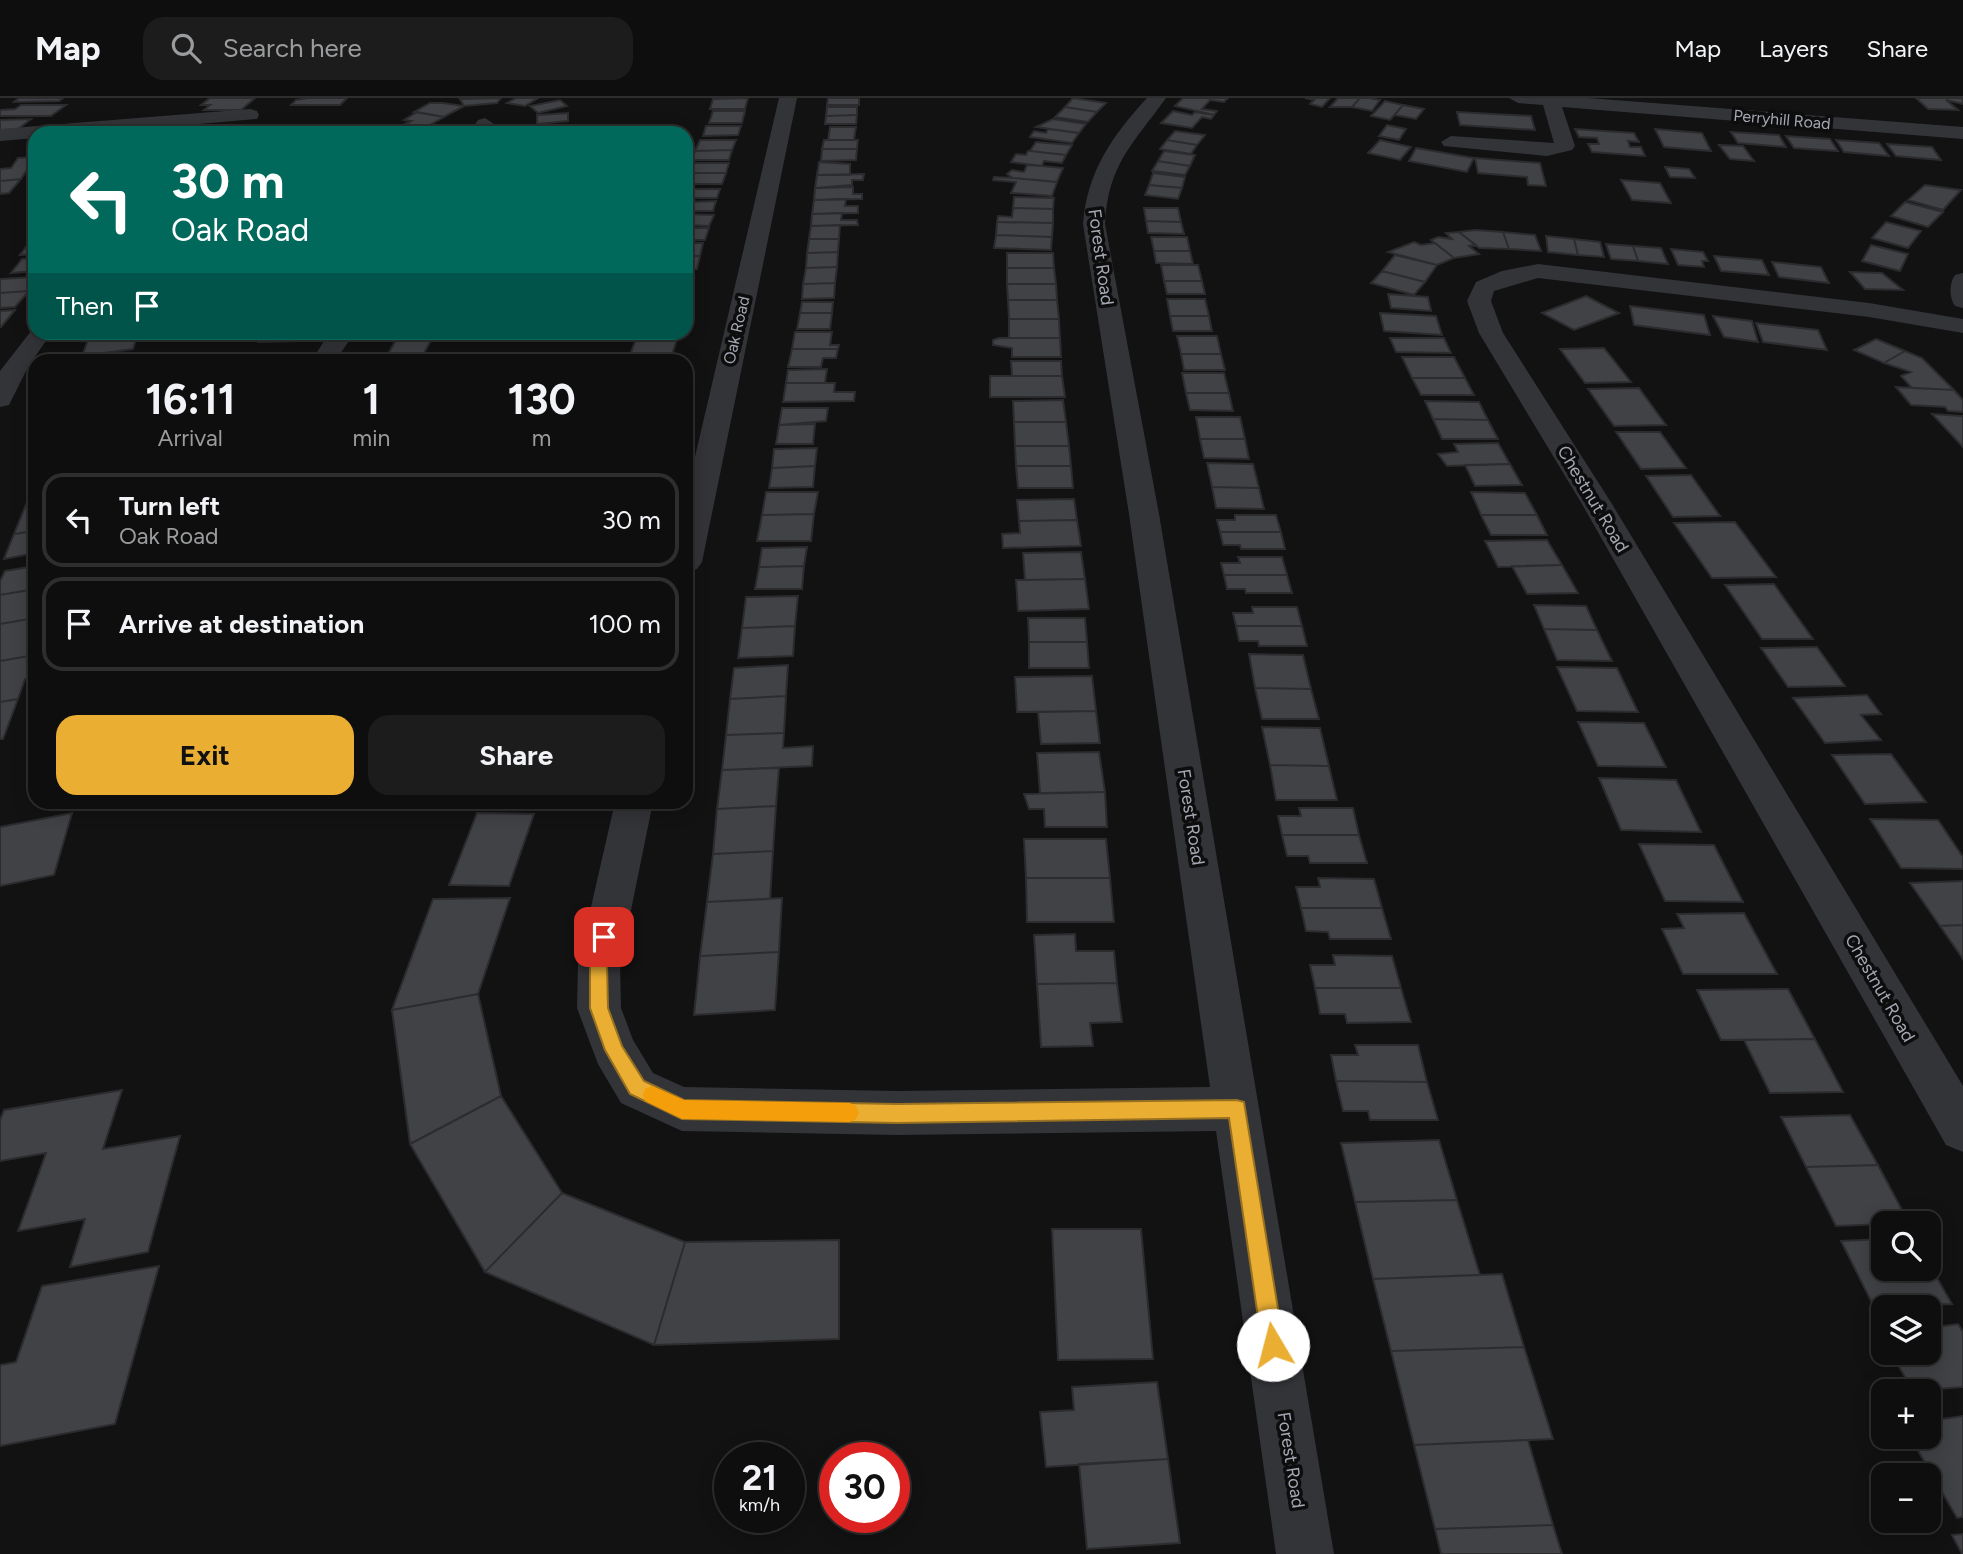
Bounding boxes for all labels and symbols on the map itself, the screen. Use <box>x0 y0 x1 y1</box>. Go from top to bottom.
street label: Perryhill Road <box>1733 106 1831 133</box>
street label: Forest Road <box>1083 207 1119 307</box>
street label: Oak Road <box>719 294 754 366</box>
street label: Chestnut Road <box>1552 442 1634 556</box>
street label: Forest Road <box>1173 767 1209 867</box>
pin <box>574 907 634 967</box>
street label: Chestnut Road <box>1840 930 1920 1046</box>
position arrow <box>1236 1308 1310 1382</box>
street label: Forest Road <box>1273 1410 1309 1510</box>
speed limit sign: 30 <box>819 1442 910 1533</box>

